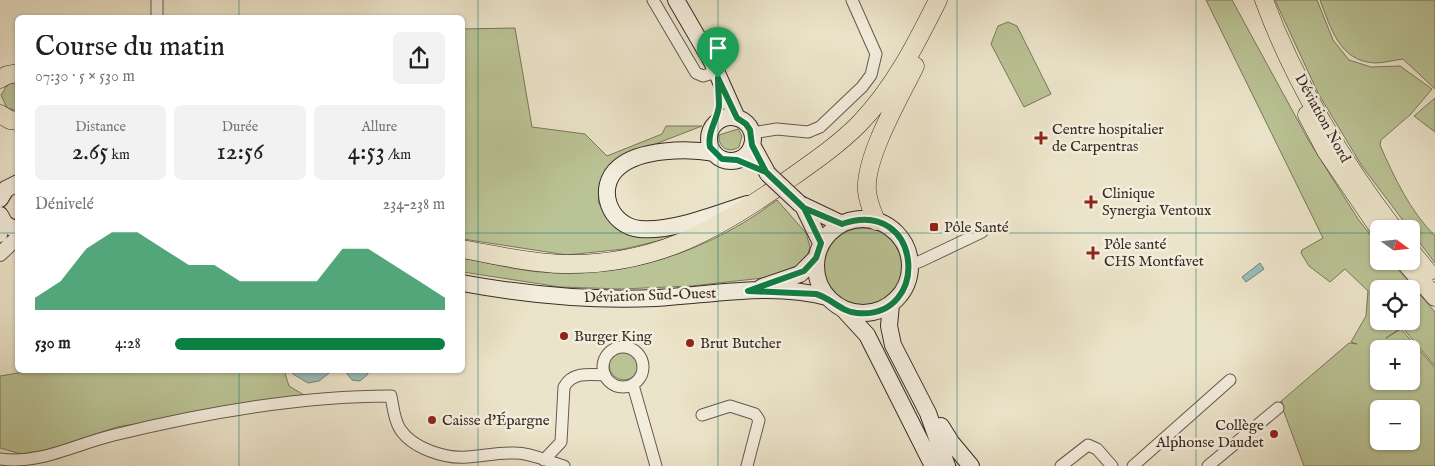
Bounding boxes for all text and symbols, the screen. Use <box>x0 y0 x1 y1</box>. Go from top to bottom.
pin <box>697 27 739 78</box>
text: Course du matin <box>35 30 225 65</box>
button: share <box>393 32 445 84</box>
icon: arrive <box>704 34 732 62</box>
text: 07:30 · 5 × 530 m <box>35 67 135 87</box>
street label: Déviation Nord <box>1290 71 1355 167</box>
text: Distance <box>75 118 126 136</box>
text: Durée <box>222 118 258 136</box>
text: Allure <box>361 118 397 136</box>
place label: Centre hospitalier de Carpentras <box>1052 120 1164 156</box>
marker: Centre hospitalier de Carpentras <box>1034 131 1048 145</box>
text: 2.65 <box>72 136 108 168</box>
text: 12:56 <box>216 136 264 168</box>
text: 4:53 <box>348 136 385 168</box>
text: km <box>108 146 130 164</box>
text: /km <box>385 146 411 164</box>
place label: Clinique Synergia Ventoux <box>1102 184 1212 220</box>
text: Dénivelé <box>35 195 94 215</box>
text: 234–238 m <box>383 195 445 215</box>
marker: Clinique Synergia Ventoux <box>1084 195 1098 209</box>
place label: Pôle Santé <box>944 218 1009 237</box>
north arrow <box>1370 220 1420 270</box>
map controls <box>1370 220 1420 450</box>
marker: Pôle Santé <box>928 221 940 233</box>
place label: Pôle santé CHS Montfavet <box>1104 235 1204 271</box>
marker: Pôle santé CHS Montfavet <box>1086 246 1100 260</box>
button: locate <box>1370 280 1420 330</box>
street label: Déviation Sud-Ouest <box>584 284 717 307</box>
place label: Burger King <box>574 327 653 346</box>
marker: Burger King <box>558 330 570 342</box>
text: 530 m <box>35 334 70 354</box>
text: 4:28 <box>115 334 141 354</box>
place label: Brut Butcher <box>700 334 782 353</box>
marker: Brut Butcher <box>684 337 696 349</box>
button: + <box>1370 340 1420 390</box>
button: − <box>1370 400 1420 450</box>
place label: Caisse d'Épargne <box>442 411 550 430</box>
marker: Caisse d'Épargne <box>426 414 438 426</box>
place label: Collège Alphonse Daudet <box>1155 416 1264 452</box>
marker: Collège Alphonse Daudet <box>1268 428 1280 440</box>

